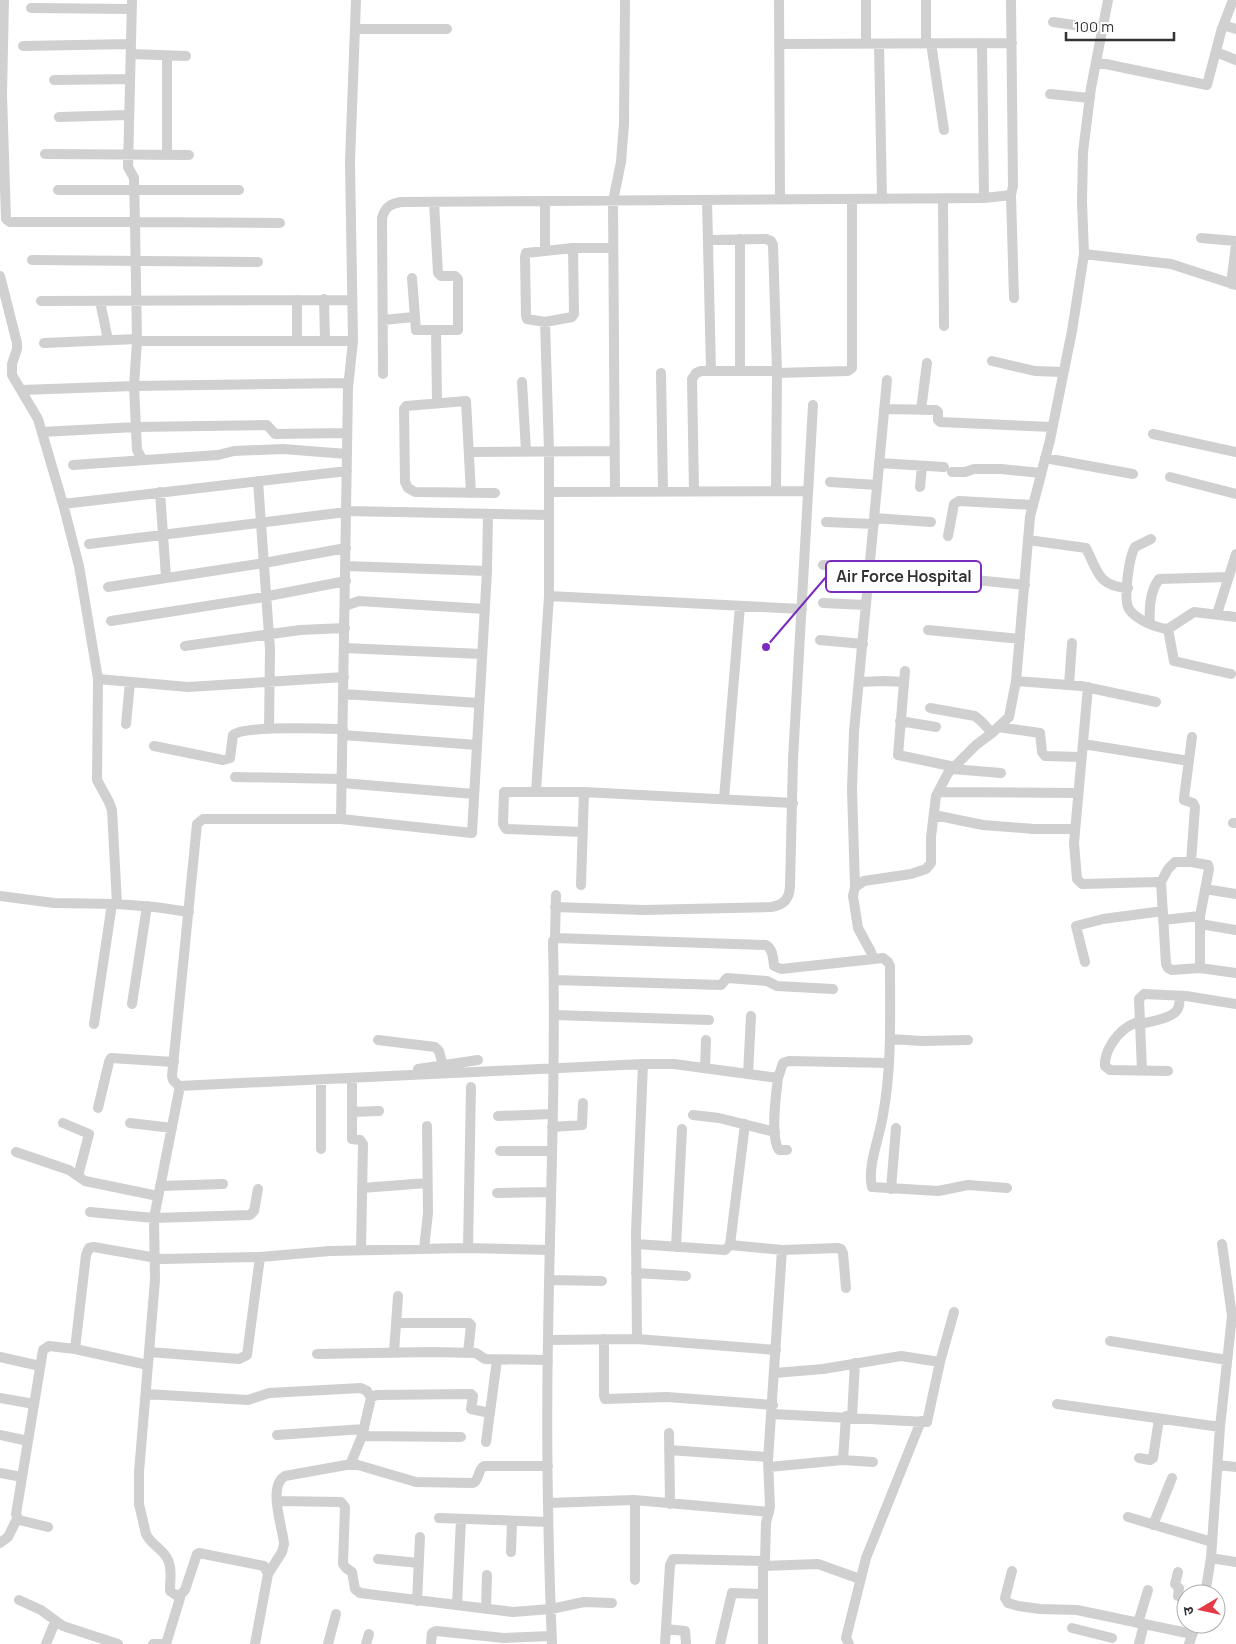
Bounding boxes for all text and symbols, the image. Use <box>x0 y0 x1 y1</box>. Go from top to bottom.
scale bar <box>1066 10 1174 42</box>
text: 100 m <box>1074 16 1114 37</box>
callout: Air Force Hospital <box>826 561 981 592</box>
text: Air Force Hospital <box>836 565 972 587</box>
north arrow <box>1176 1584 1226 1634</box>
text: उ <box>1178 1605 1198 1617</box>

